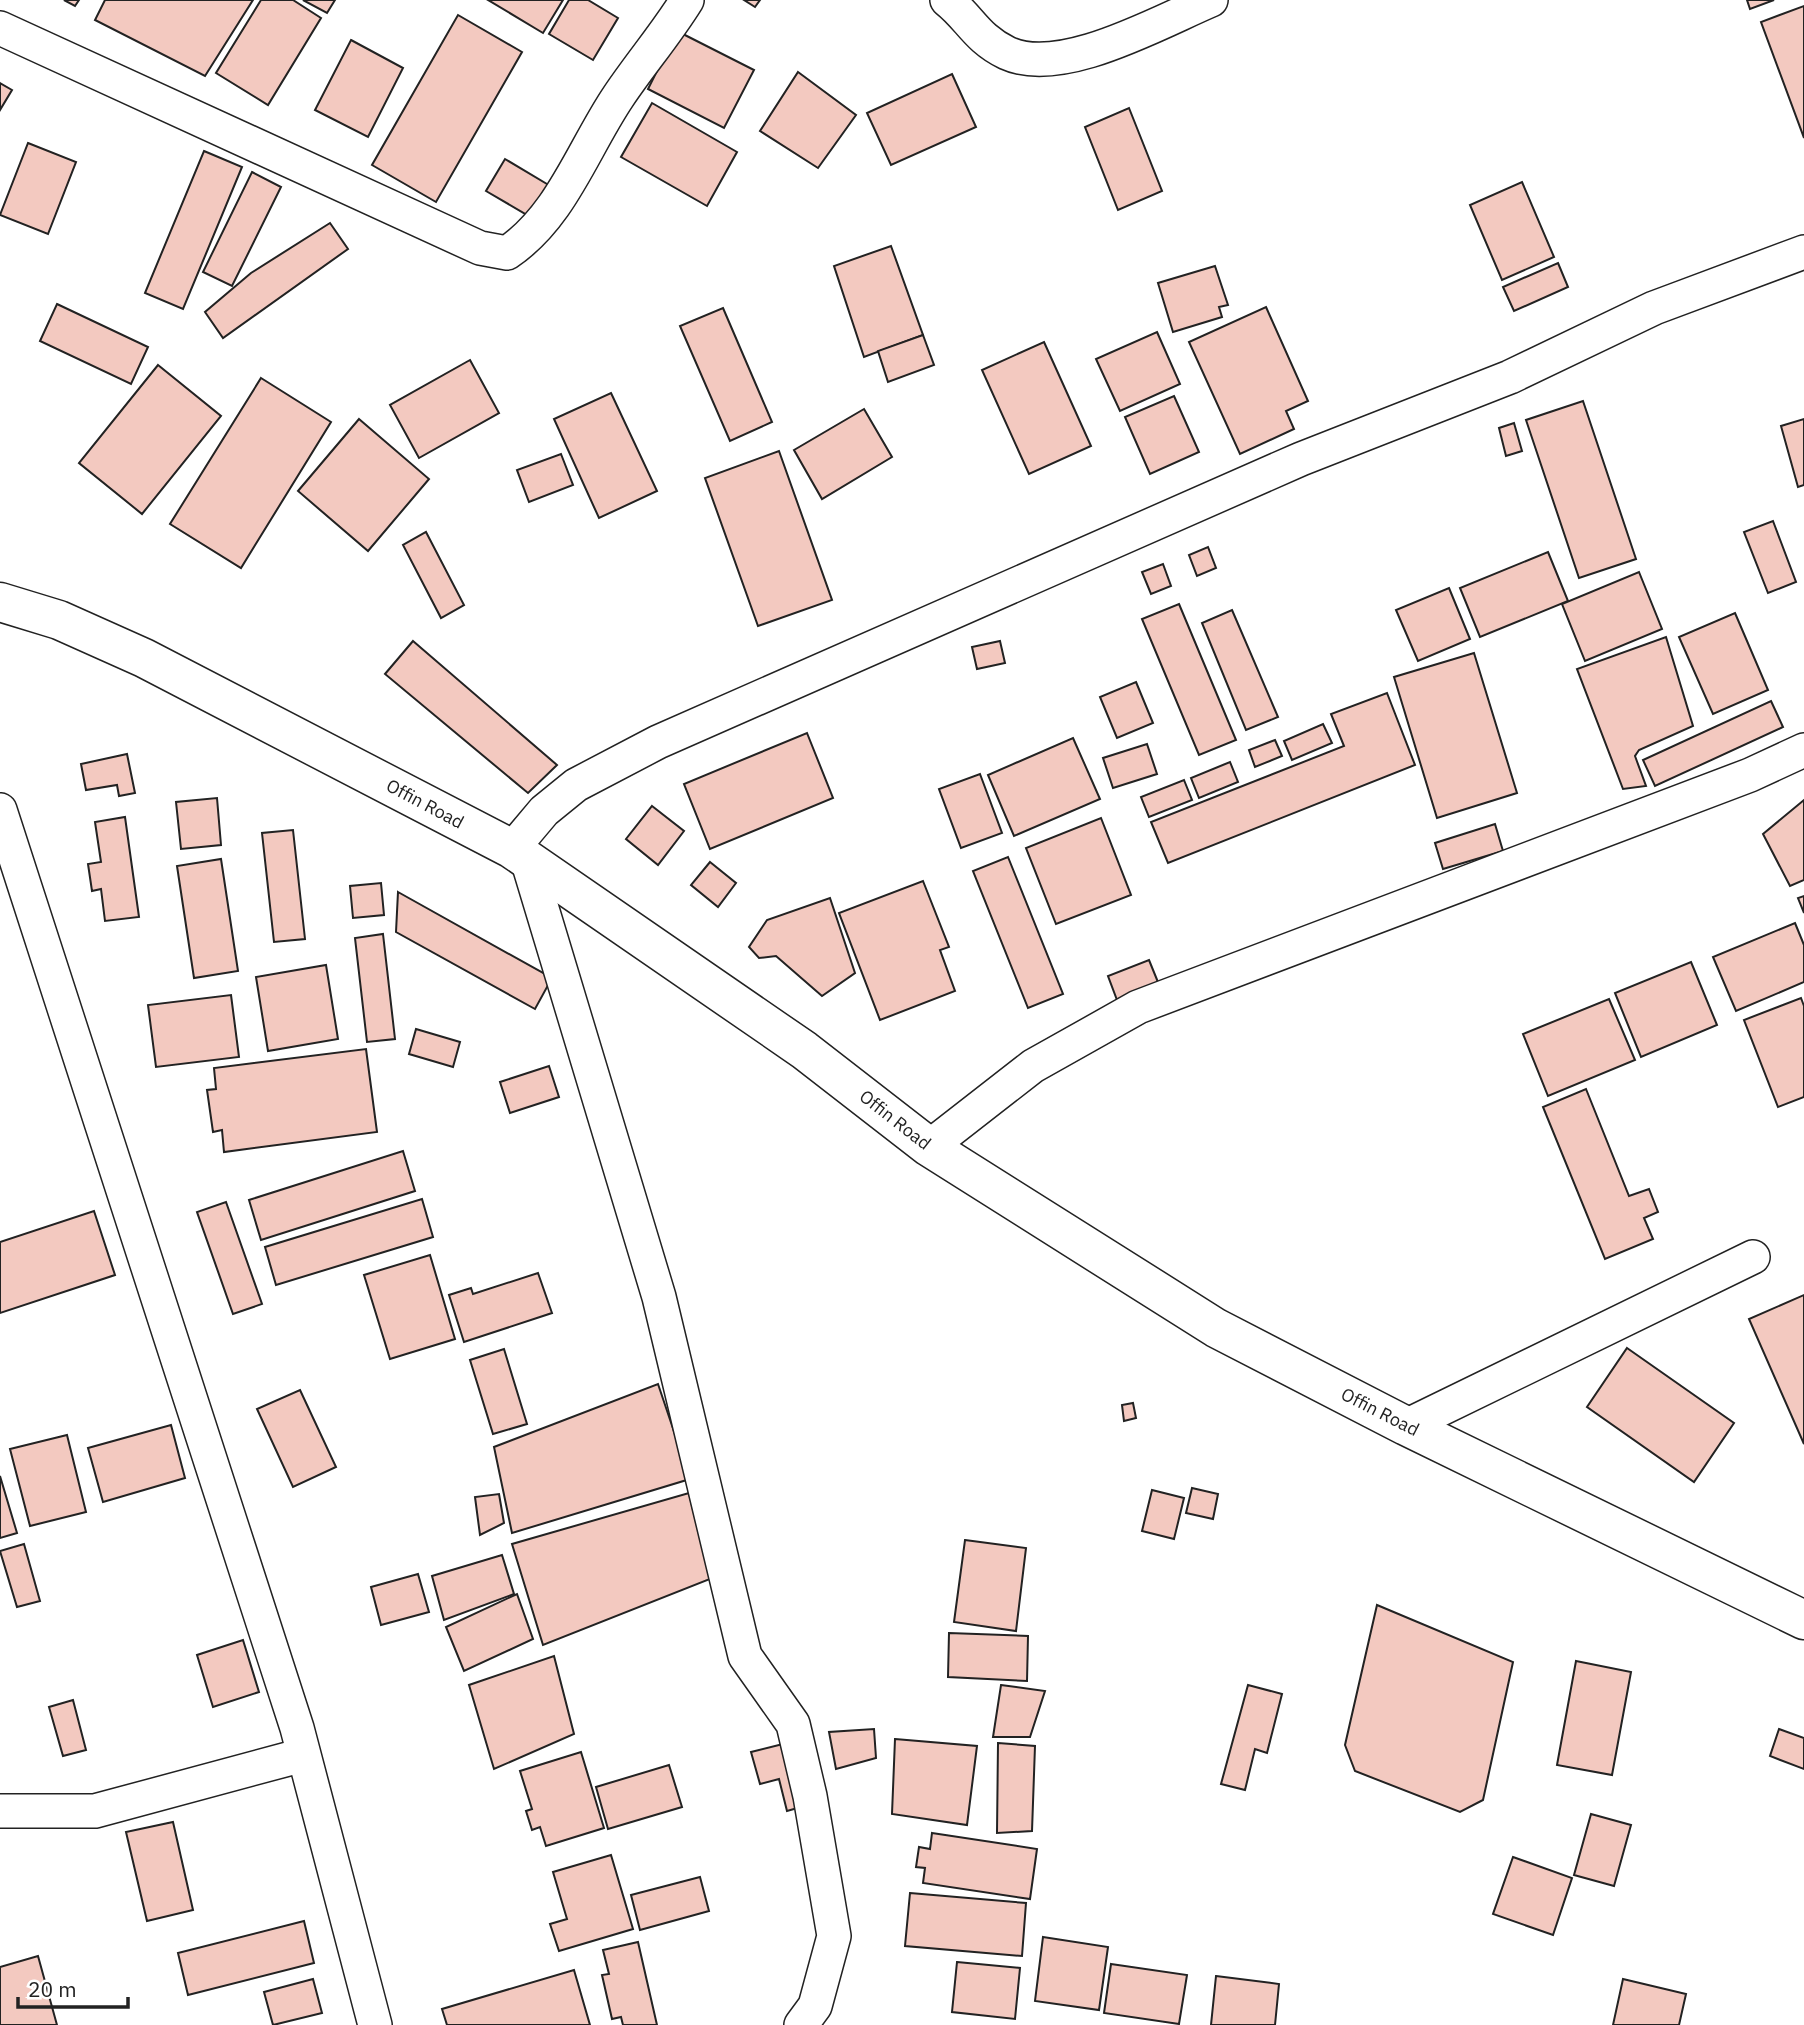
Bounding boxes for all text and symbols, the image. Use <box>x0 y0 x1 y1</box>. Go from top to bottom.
street label: Offin Road <box>382 774 468 834</box>
street label: Offin Road <box>855 1084 936 1155</box>
street label: Offin Road <box>1337 1382 1423 1441</box>
scale bar <box>18 1966 128 2010</box>
text: 20 m <box>28 1975 77 2003</box>

